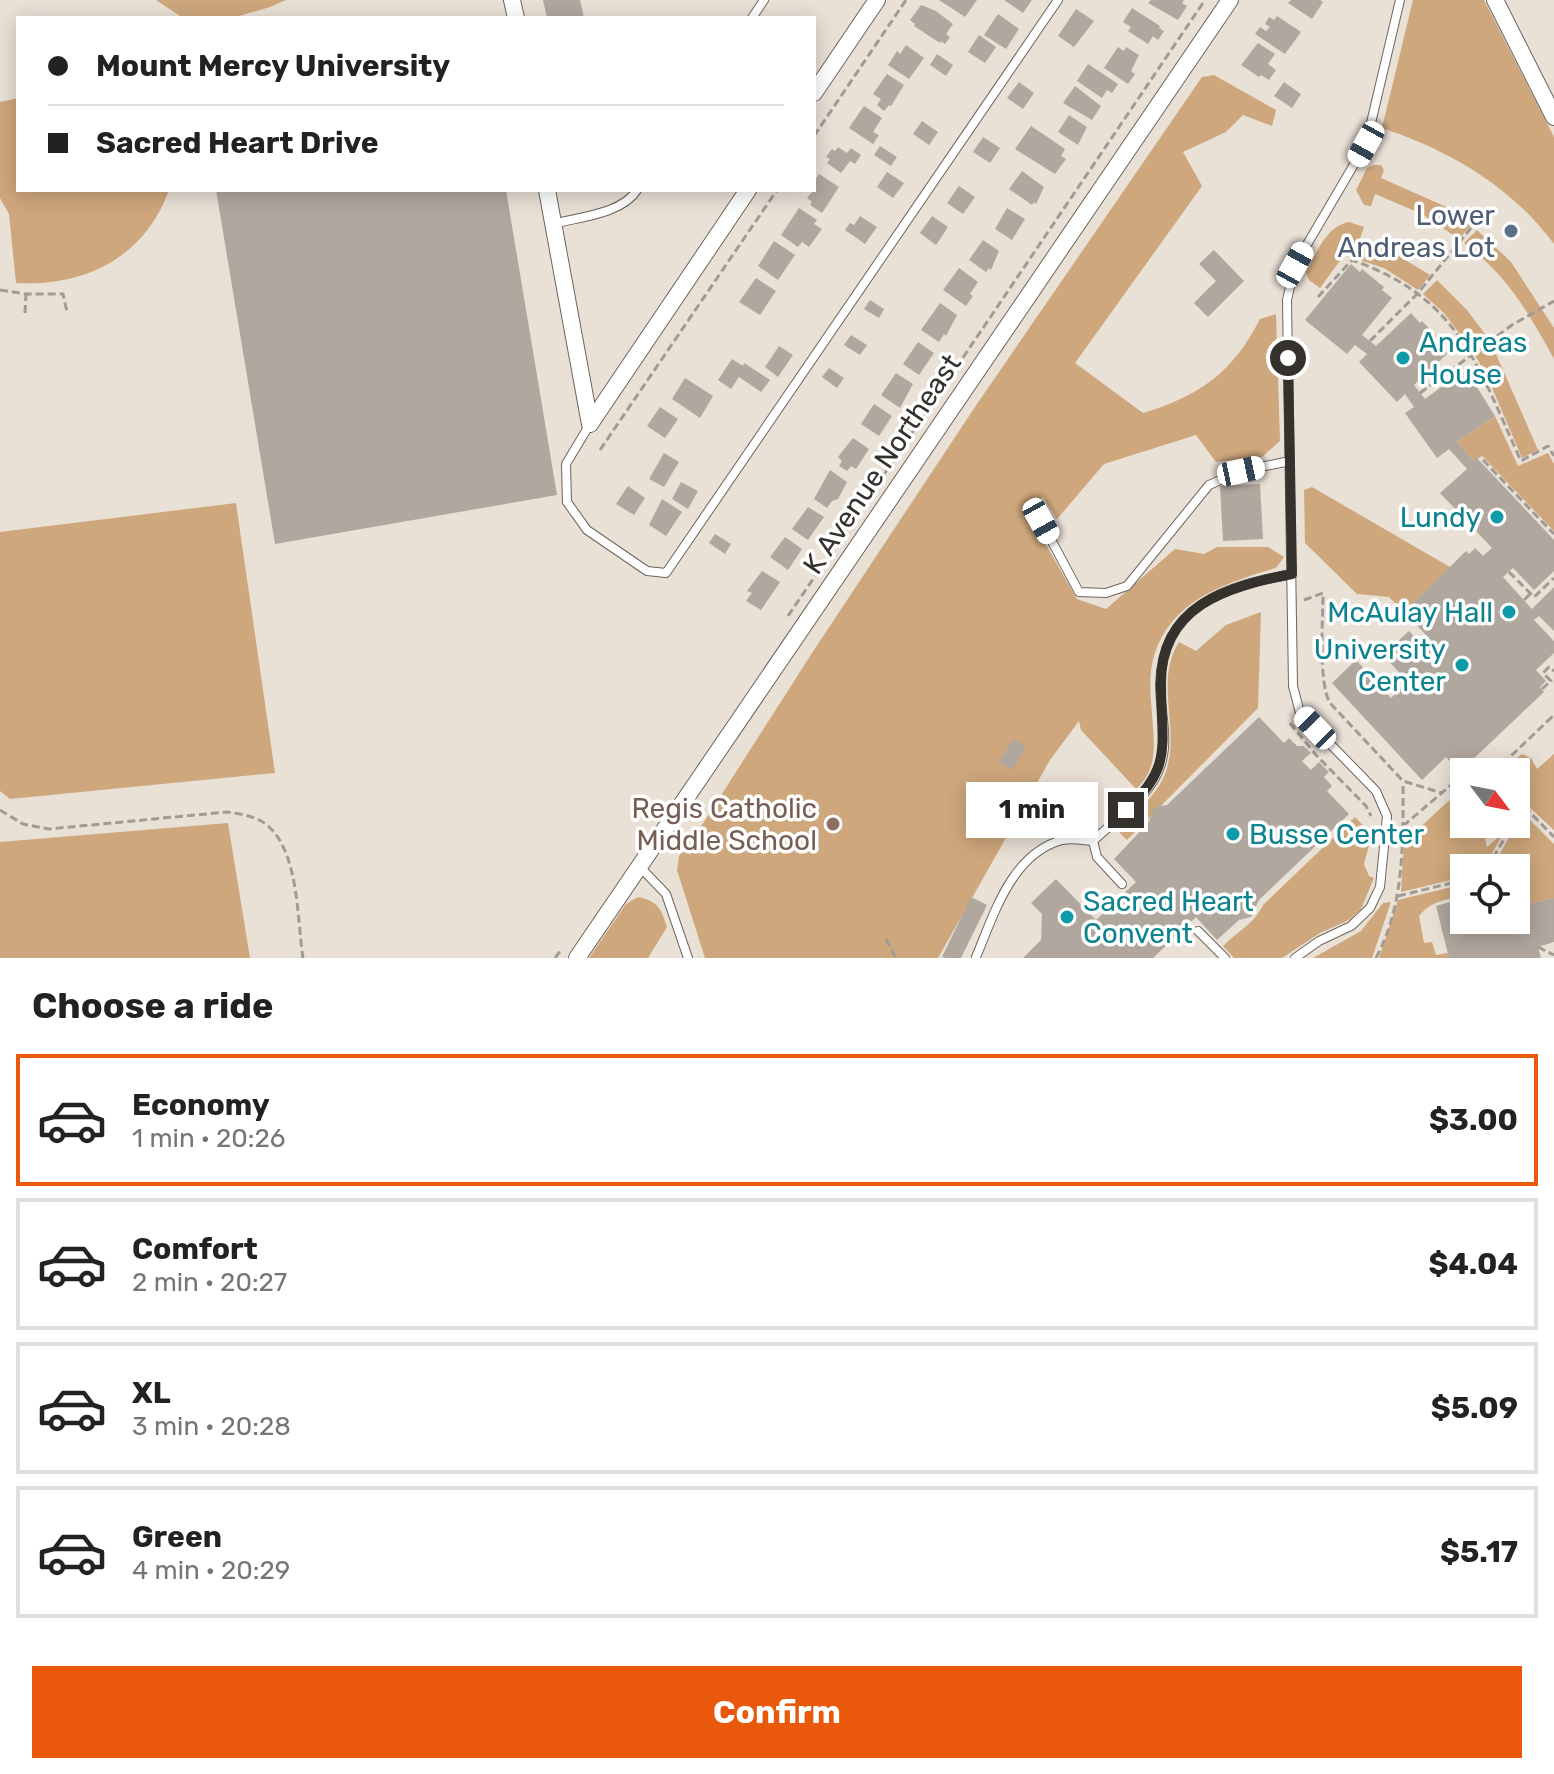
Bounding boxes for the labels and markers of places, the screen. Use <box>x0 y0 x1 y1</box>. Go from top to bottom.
place label: Lower Andreas Lot <box>1338 199 1495 264</box>
marker: Lower Andreas Lot <box>1502 222 1520 240</box>
place label: Andreas House <box>1419 326 1527 391</box>
marker: Andreas House <box>1394 349 1412 367</box>
place label: Lundy <box>1400 501 1481 534</box>
marker: Lundy <box>1488 508 1506 526</box>
place label: McAulay Hall <box>1327 596 1493 629</box>
marker: McAulay Hall <box>1500 603 1518 621</box>
place label: University Center <box>1314 633 1446 698</box>
marker: University Center <box>1453 656 1471 674</box>
place label: Regis Catholic Middle School <box>631 792 817 857</box>
marker: Regis Catholic Middle School <box>824 815 842 833</box>
place label: Busse Center <box>1249 818 1424 851</box>
marker: Busse Center <box>1224 825 1242 843</box>
place label: Sacred Heart Convent <box>1083 885 1254 950</box>
marker: Sacred Heart Convent <box>1058 908 1076 926</box>

